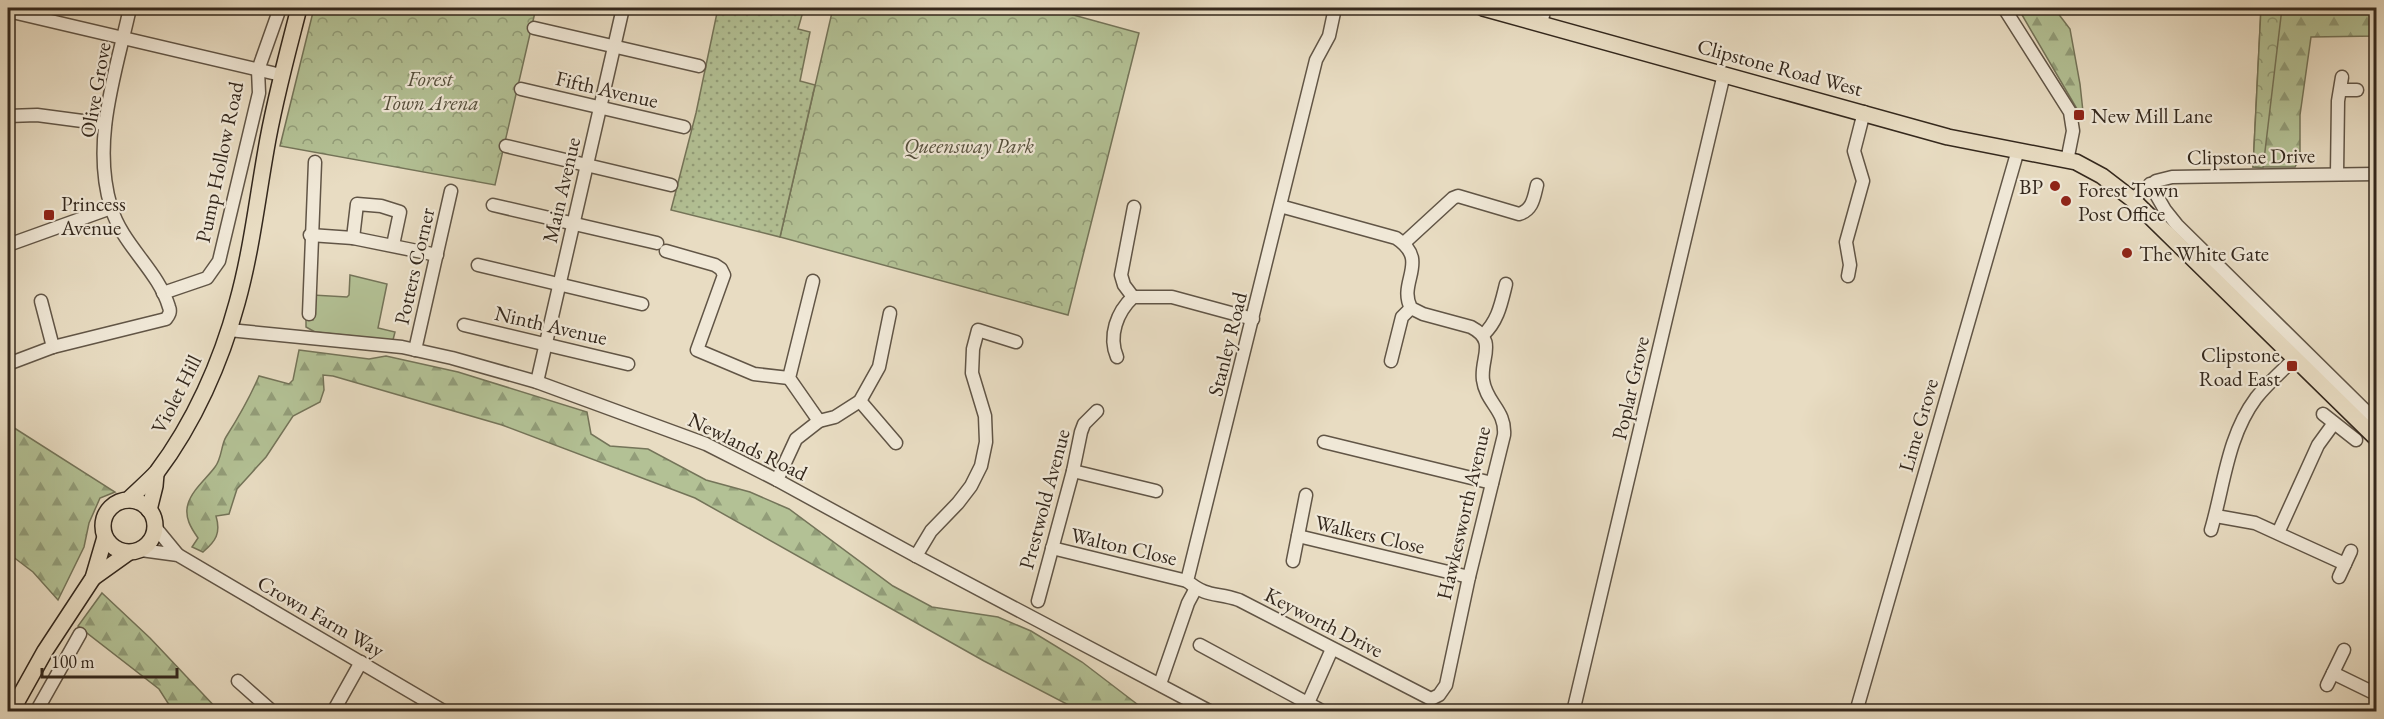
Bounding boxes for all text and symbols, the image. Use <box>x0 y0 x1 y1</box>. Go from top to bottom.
street label: Clipstone Road West <box>1694 32 1866 102</box>
street label: Olive Grove <box>73 40 117 140</box>
street label: Fifth Avenue <box>553 64 661 114</box>
park label: Forest Town Arena <box>381 65 479 116</box>
street label: Pump Hollow Road <box>189 79 249 245</box>
place label: New Mill Lane <box>2091 102 2213 129</box>
marker: New Mill Lane <box>2072 108 2086 122</box>
park label: Queensway Park <box>904 132 1034 159</box>
street label: Main Avenue <box>536 135 586 245</box>
street label: Clipstone Drive <box>2187 141 2315 171</box>
place label: BP <box>2019 173 2043 200</box>
place label: Forest Town Post Office <box>2078 176 2179 227</box>
marker: BP <box>2048 179 2062 193</box>
place label: Princess Avenue <box>60 190 126 241</box>
marker: Forest Town Post Office <box>2059 194 2073 208</box>
street label: Potters Corner <box>387 205 441 327</box>
marker: Princess Avenue <box>42 208 56 222</box>
place label: The White Gate <box>2139 240 2269 267</box>
marker: The White Gate <box>2120 246 2134 260</box>
street label: Stanley Road <box>1201 289 1253 399</box>
street label: Ninth Avenue <box>492 299 610 351</box>
street label: Poplar Grove <box>1605 334 1655 442</box>
place label: Clipstone Road East <box>2199 341 2280 392</box>
street label: Violet Hill <box>145 350 207 438</box>
marker: Clipstone Road East <box>2285 359 2299 373</box>
street label: Lime Grove <box>1892 375 1944 475</box>
street label: Newlands Road <box>684 406 812 487</box>
street label: Hawkesworth Avenue <box>1430 424 1496 602</box>
street label: Prestwold Avenue <box>1012 426 1076 572</box>
street label: Walkers Close <box>1312 508 1428 560</box>
street label: Walton Close <box>1068 521 1180 571</box>
street label: Crown Farm Way <box>253 569 390 664</box>
street label: Keyworth Drive <box>1260 581 1388 663</box>
scale bar <box>42 641 177 679</box>
text: 100 m <box>51 650 95 673</box>

